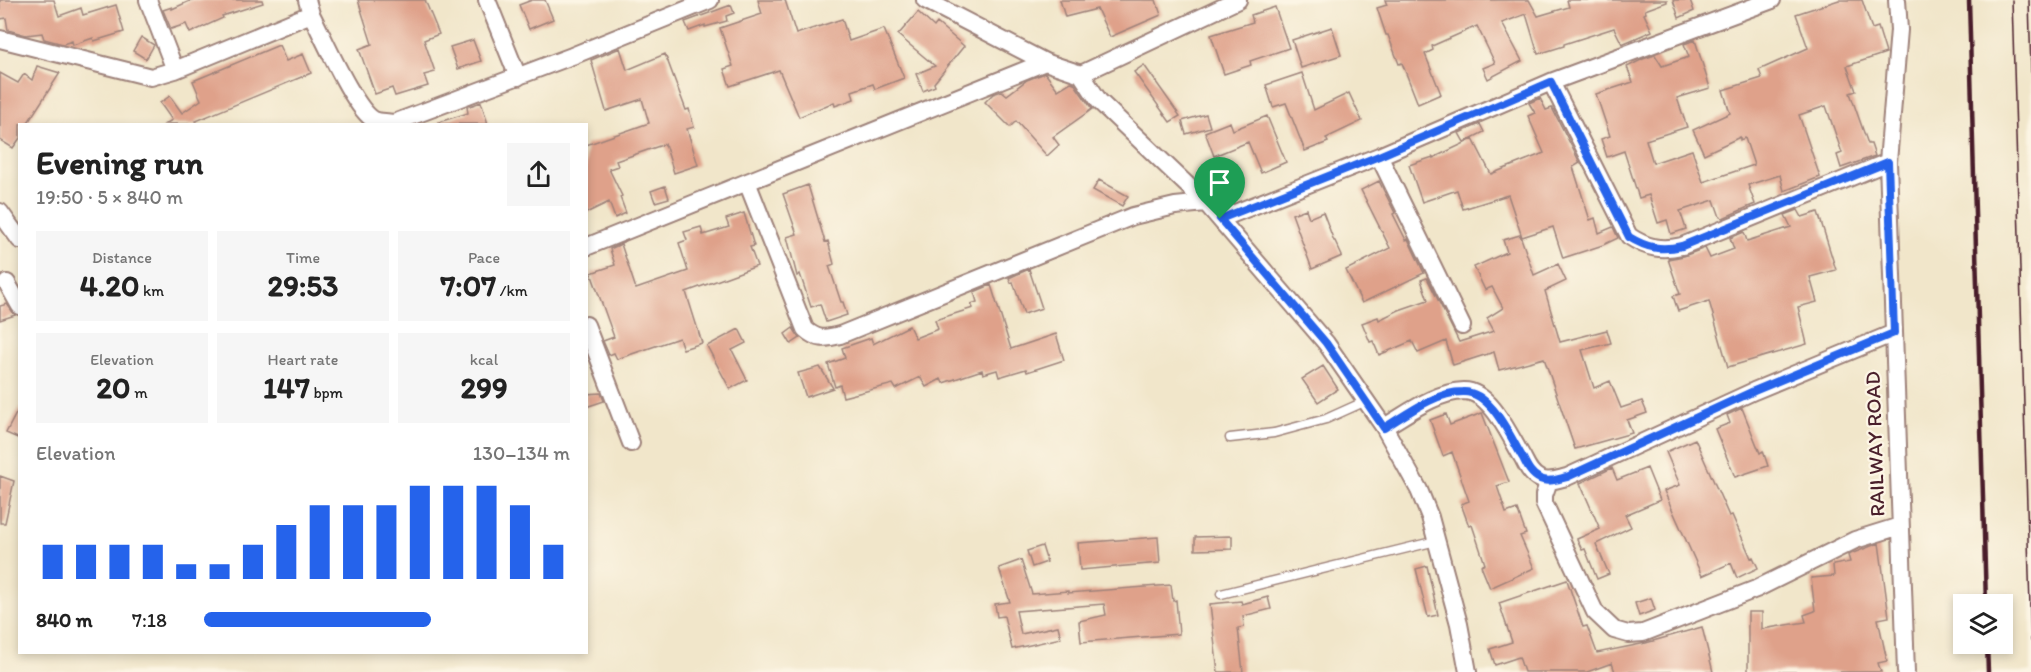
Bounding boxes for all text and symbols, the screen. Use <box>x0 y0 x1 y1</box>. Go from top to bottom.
text: Evening run <box>36 143 203 182</box>
button: share <box>507 143 570 206</box>
pin <box>1194 157 1245 219</box>
icon: arrive <box>1203 166 1236 199</box>
text: 19:50 · 5 × 840 m <box>36 185 183 209</box>
text: Distance <box>92 248 152 267</box>
text: Time <box>286 248 320 267</box>
text: Pace <box>468 248 500 267</box>
text: 4.20 <box>80 267 139 304</box>
text: 29:53 <box>268 267 338 304</box>
text: 7:07 <box>440 267 496 304</box>
text: km <box>139 281 164 300</box>
text: /km <box>496 281 528 300</box>
text: Elevation <box>90 350 154 369</box>
text: Heart rate <box>268 350 338 369</box>
text: kcal <box>470 350 498 369</box>
text: 20 <box>96 369 131 406</box>
text: 147 <box>263 369 310 406</box>
text: 299 <box>460 369 508 406</box>
street label: RAILWAY ROAD <box>1859 371 1890 517</box>
text: m <box>131 383 148 402</box>
text: bpm <box>310 383 343 402</box>
text: Elevation <box>36 441 115 465</box>
text: 130–134 m <box>473 441 570 465</box>
map controls <box>1953 594 2013 654</box>
button: layers <box>1953 594 2013 654</box>
text: 840 m <box>36 608 93 632</box>
text: 7:18 <box>132 608 167 632</box>

